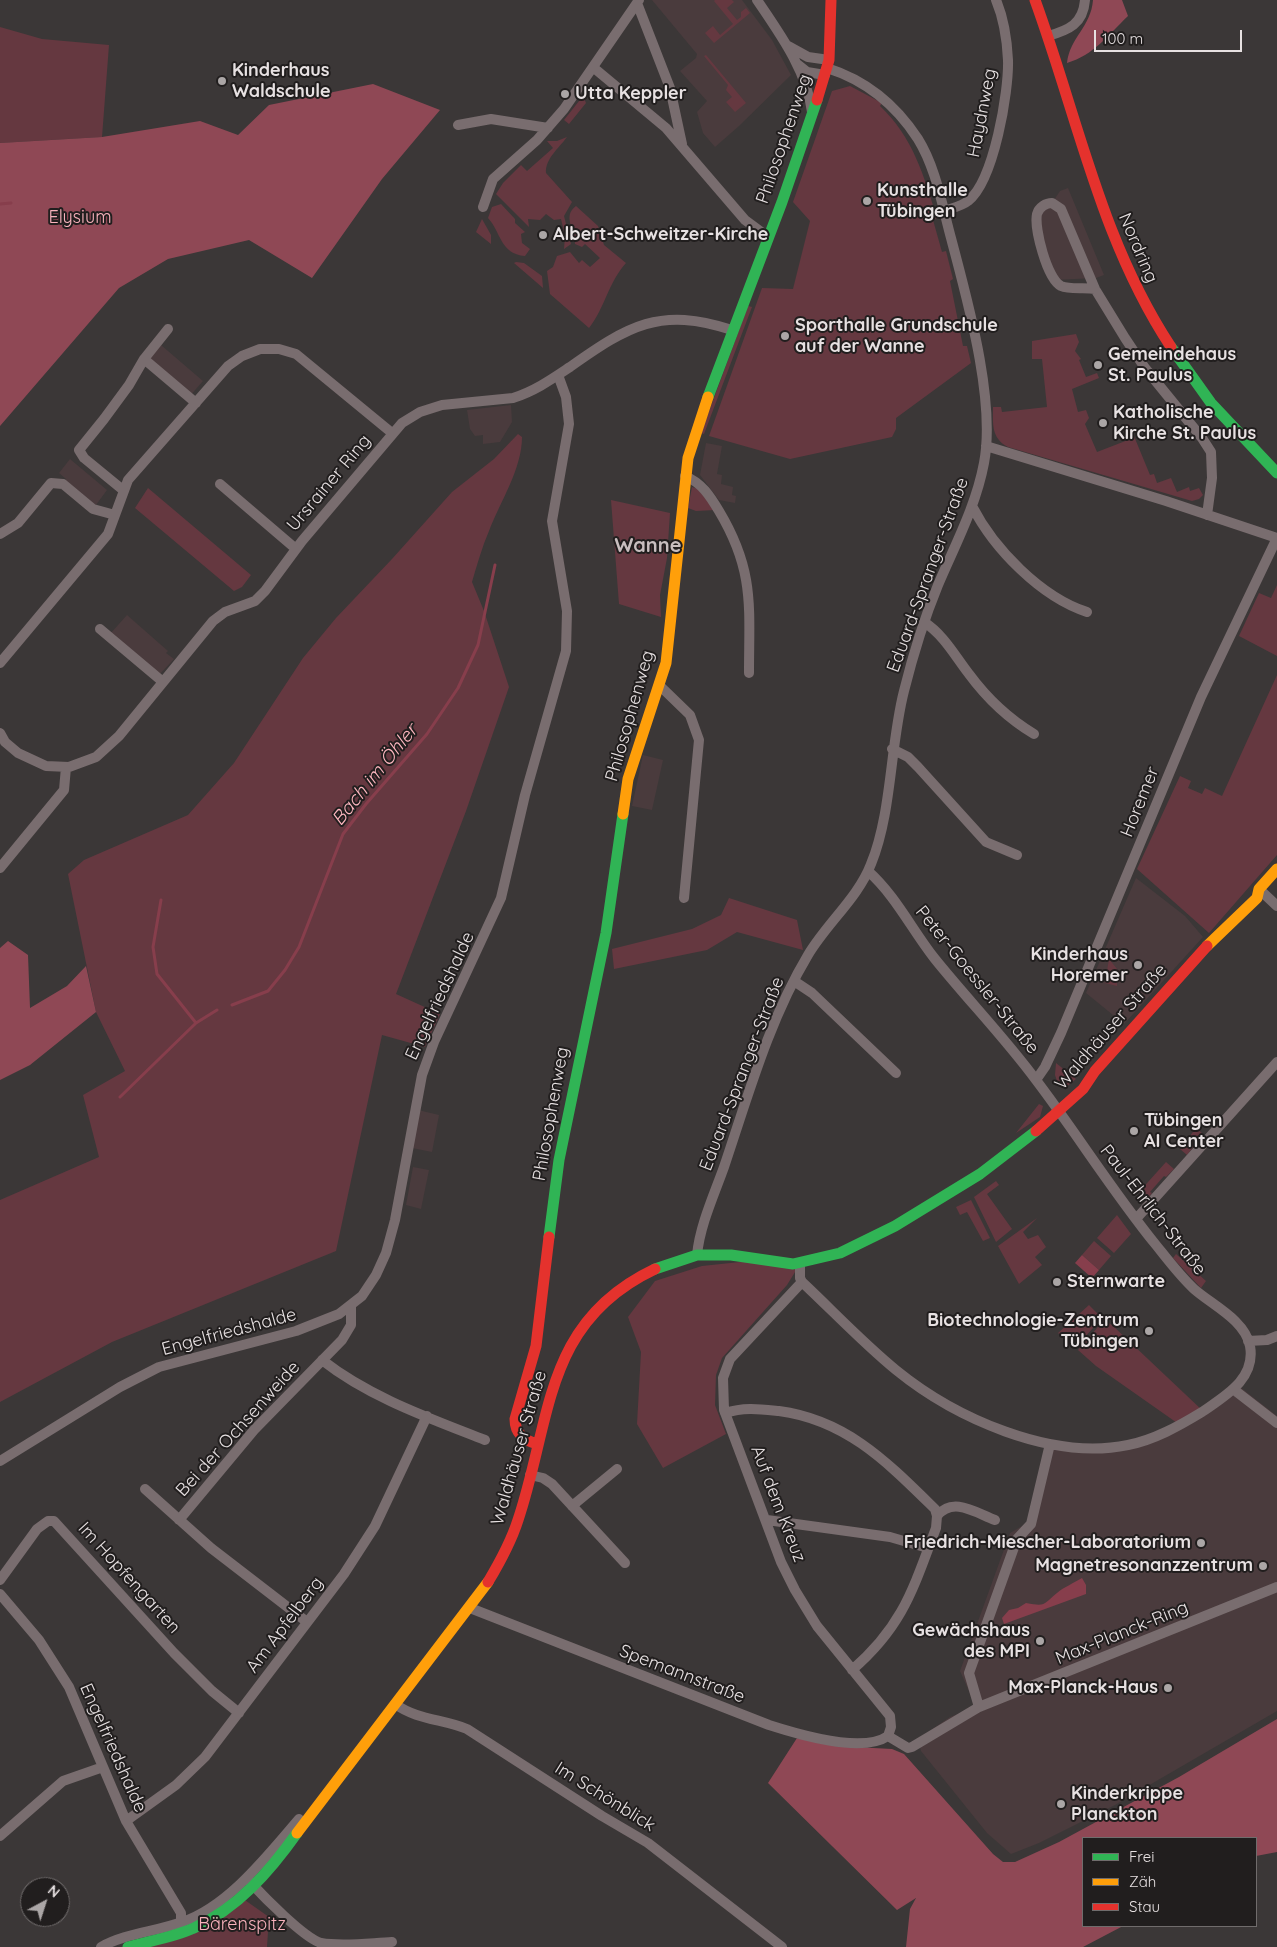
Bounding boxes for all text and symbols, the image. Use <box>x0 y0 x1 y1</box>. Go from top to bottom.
scale bar <box>1097 20 1244 52</box>
text: 100 m <box>1102 29 1143 48</box>
place label: Kinderhaus Waldschule <box>232 60 331 102</box>
street label: Haydnweg <box>963 67 1001 159</box>
street label: Philosophenweg <box>752 71 816 207</box>
marker: Kinderhaus Waldschule <box>216 75 228 87</box>
place label: Utta Keppler <box>575 83 687 105</box>
marker: Utta Keppler <box>559 88 571 100</box>
place label: Kunsthalle Tübingen <box>877 180 968 222</box>
marker: Kunsthalle Tübingen <box>861 195 873 207</box>
park label: Elysium <box>48 207 112 229</box>
street label: Nordring <box>1114 210 1162 286</box>
place label: Albert-Schweitzer-Kirche <box>553 224 768 246</box>
marker: Albert-Schweitzer-Kirche <box>537 229 549 241</box>
place label: Sporthalle Grundschule auf der Wanne <box>795 315 998 358</box>
marker: Sporthalle Grundschule auf der Wanne <box>779 330 791 342</box>
place label: Gemeindehaus St. Paulus <box>1108 344 1236 386</box>
marker: Gemeindehaus St. Paulus <box>1092 359 1104 371</box>
place label: Katholische Kirche St. Paulus <box>1113 402 1256 444</box>
marker: Katholische Kirche St. Paulus <box>1097 417 1109 429</box>
street label: Ursrainer Ring <box>282 430 376 536</box>
street label: Eduard-Spranger-Straße <box>883 475 973 675</box>
district label: Wanne <box>615 534 681 558</box>
street label: Philosophenweg <box>601 648 659 784</box>
water label: Bach im Öhler <box>327 720 423 830</box>
street label: Horemer <box>1116 764 1164 840</box>
street label: Peter-Goessler-Straße <box>911 902 1043 1058</box>
street label: Engelfriedshalde <box>401 929 479 1063</box>
place label: Kinderhaus Horemer <box>1031 944 1128 986</box>
marker: Kinderhaus Horemer <box>1132 959 1144 971</box>
street label: Waldhäuser Straße <box>1051 960 1171 1094</box>
street label: Eduard-Spranger-Straße <box>695 974 789 1174</box>
street label: Philosophenweg <box>529 1045 573 1183</box>
place label: Tübingen AI Center <box>1144 1110 1224 1152</box>
marker: Tübingen AI Center <box>1128 1125 1140 1137</box>
street label: Paul-Ehrlich-Straße <box>1095 1140 1211 1280</box>
place label: Sternwarte <box>1067 1271 1165 1293</box>
marker: Sternwarte <box>1051 1276 1063 1288</box>
street label: Engelfriedshalde <box>159 1304 299 1360</box>
place label: Biotechnologie-Zentrum Tübingen <box>927 1310 1139 1352</box>
marker: Biotechnologie-Zentrum Tübingen <box>1143 1325 1155 1337</box>
street label: Bei der Ochsenweide <box>172 1357 304 1501</box>
street label: Waldhäuser Straße <box>487 1368 551 1528</box>
street label: Auf dem Kreuz <box>746 1443 810 1565</box>
street label: Im Hopfengarten <box>73 1518 185 1638</box>
place label: Friedrich-Miescher-Laboratorium <box>904 1532 1191 1554</box>
marker: Friedrich-Miescher-Laboratorium <box>1195 1537 1207 1549</box>
place label: Magnetresonanzzentrum <box>1035 1555 1253 1577</box>
marker: Magnetresonanzzentrum <box>1257 1560 1269 1572</box>
street label: Am Apfelberg <box>242 1573 328 1677</box>
street label: Max-Planck-Ring <box>1052 1597 1192 1669</box>
place label: Gewächshaus des MPI <box>912 1620 1030 1662</box>
marker: Gewächshaus des MPI <box>1034 1635 1046 1647</box>
street label: Spemannstraße <box>616 1640 748 1708</box>
place label: Max-Planck-Haus <box>1008 1677 1158 1699</box>
street label: Engelfriedshalde <box>75 1680 151 1816</box>
marker: Max-Planck-Haus <box>1162 1682 1174 1694</box>
street label: Im Schönblick <box>551 1757 659 1837</box>
place label: Kinderkrippe Planckton <box>1071 1783 1183 1826</box>
marker: Kinderkrippe Planckton <box>1055 1798 1067 1810</box>
legend <box>1082 1837 1257 1927</box>
text: Frei <box>1129 1847 1155 1866</box>
text: Zäh <box>1129 1872 1156 1891</box>
north arrow <box>20 1877 70 1927</box>
text: N <box>44 1881 64 1901</box>
text: Stau <box>1129 1897 1160 1916</box>
park label: Bärenspitz <box>198 1914 286 1936</box>

